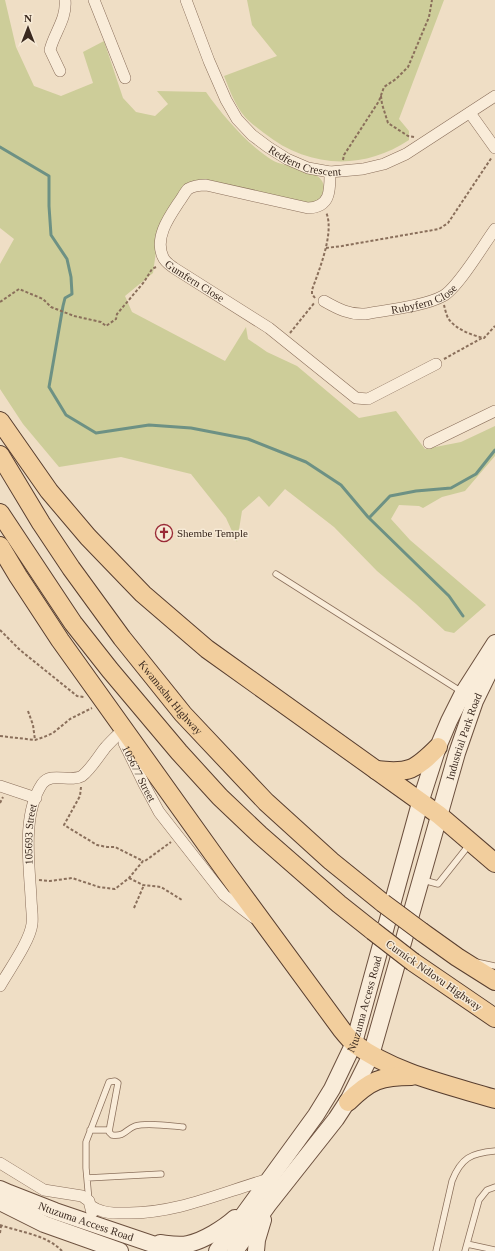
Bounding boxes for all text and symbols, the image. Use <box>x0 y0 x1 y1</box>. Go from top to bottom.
north arrow <box>8 8 48 48</box>
text: N <box>24 12 32 24</box>
street label: Redfern Crescent <box>266 143 342 178</box>
street label: Gumfern Close <box>163 258 227 304</box>
street label: Rubyfern Close <box>390 282 459 316</box>
church icon: Shembe Temple <box>154 523 174 543</box>
place label: Shembe Temple <box>177 527 248 539</box>
street label: Kwamashu Highway <box>136 658 205 737</box>
street label: Industrial Park Road <box>444 691 484 781</box>
street label: 105677 Street <box>120 743 158 804</box>
street label: 105693 Street <box>22 802 39 865</box>
street label: Curnick Ndlovu Highway <box>384 937 485 1013</box>
street label: Ntuzuma Access Road <box>344 954 384 1054</box>
street label: Ntuzuma Access Road <box>37 1199 136 1243</box>

